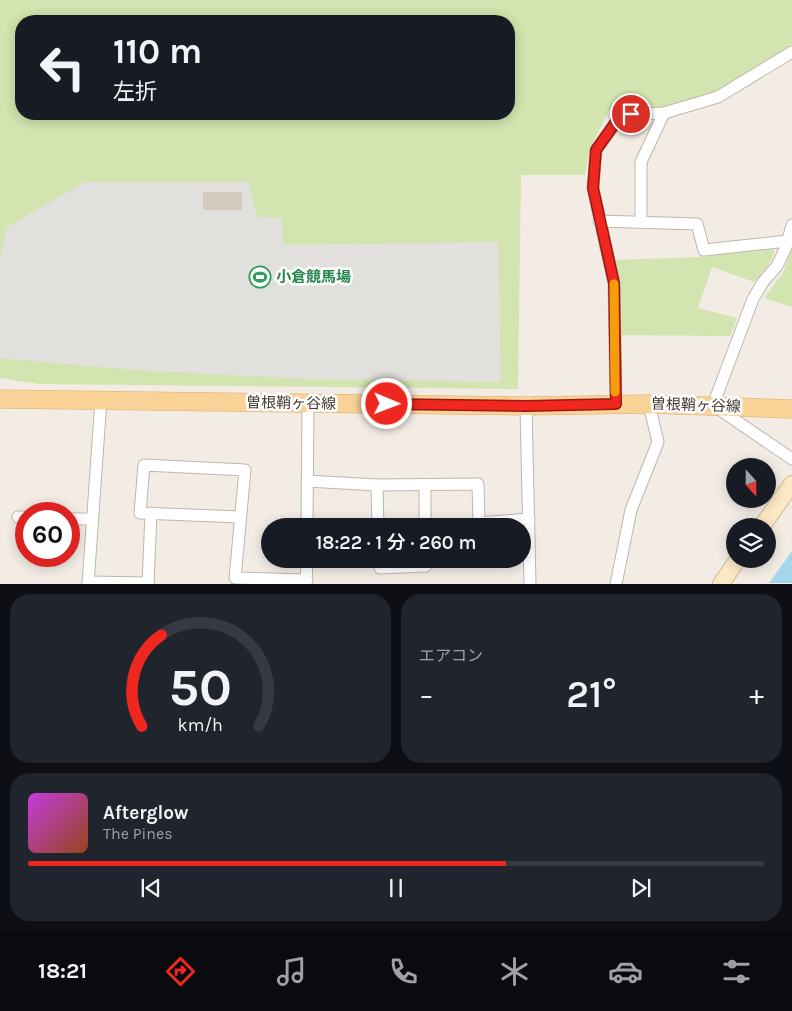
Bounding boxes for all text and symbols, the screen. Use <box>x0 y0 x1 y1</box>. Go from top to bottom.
text: 110 m <box>113 31 202 72</box>
icon: left <box>30 35 95 100</box>
text: 左折 <box>113 79 157 105</box>
pin <box>610 93 652 135</box>
icon: arrive <box>617 100 645 128</box>
sports icon: 小倉競馬場 <box>248 265 272 289</box>
place label: 小倉競馬場 <box>276 268 351 286</box>
position arrow <box>360 377 412 429</box>
street label: 曽根鞘ヶ谷線 <box>246 393 336 413</box>
street label: 曽根鞘ヶ谷線 <box>651 394 741 416</box>
north arrow <box>726 458 776 508</box>
map controls <box>726 458 776 568</box>
speed limit sign: 60 <box>15 502 80 567</box>
button: layers <box>726 518 776 568</box>
text: 18:22 · 1 分 · 260 m <box>316 532 476 554</box>
text: エアコン <box>419 646 483 665</box>
text: 50 <box>169 657 232 718</box>
text: 21° <box>566 672 617 717</box>
text: − <box>419 678 434 711</box>
text: + <box>749 678 764 711</box>
text: km/h <box>178 715 223 736</box>
text: Afterglow <box>103 802 189 824</box>
text: The Pines <box>103 824 173 843</box>
icon: previous <box>137 874 165 902</box>
icon: pause <box>382 874 410 902</box>
icon: next <box>627 874 655 902</box>
icon: directions <box>163 954 198 989</box>
icon: music <box>274 954 309 989</box>
icon: phone <box>386 954 421 989</box>
icon: climate <box>497 954 532 989</box>
icon: car <box>608 954 643 989</box>
icon: filters <box>719 954 754 989</box>
text: 18:21 <box>38 958 87 984</box>

